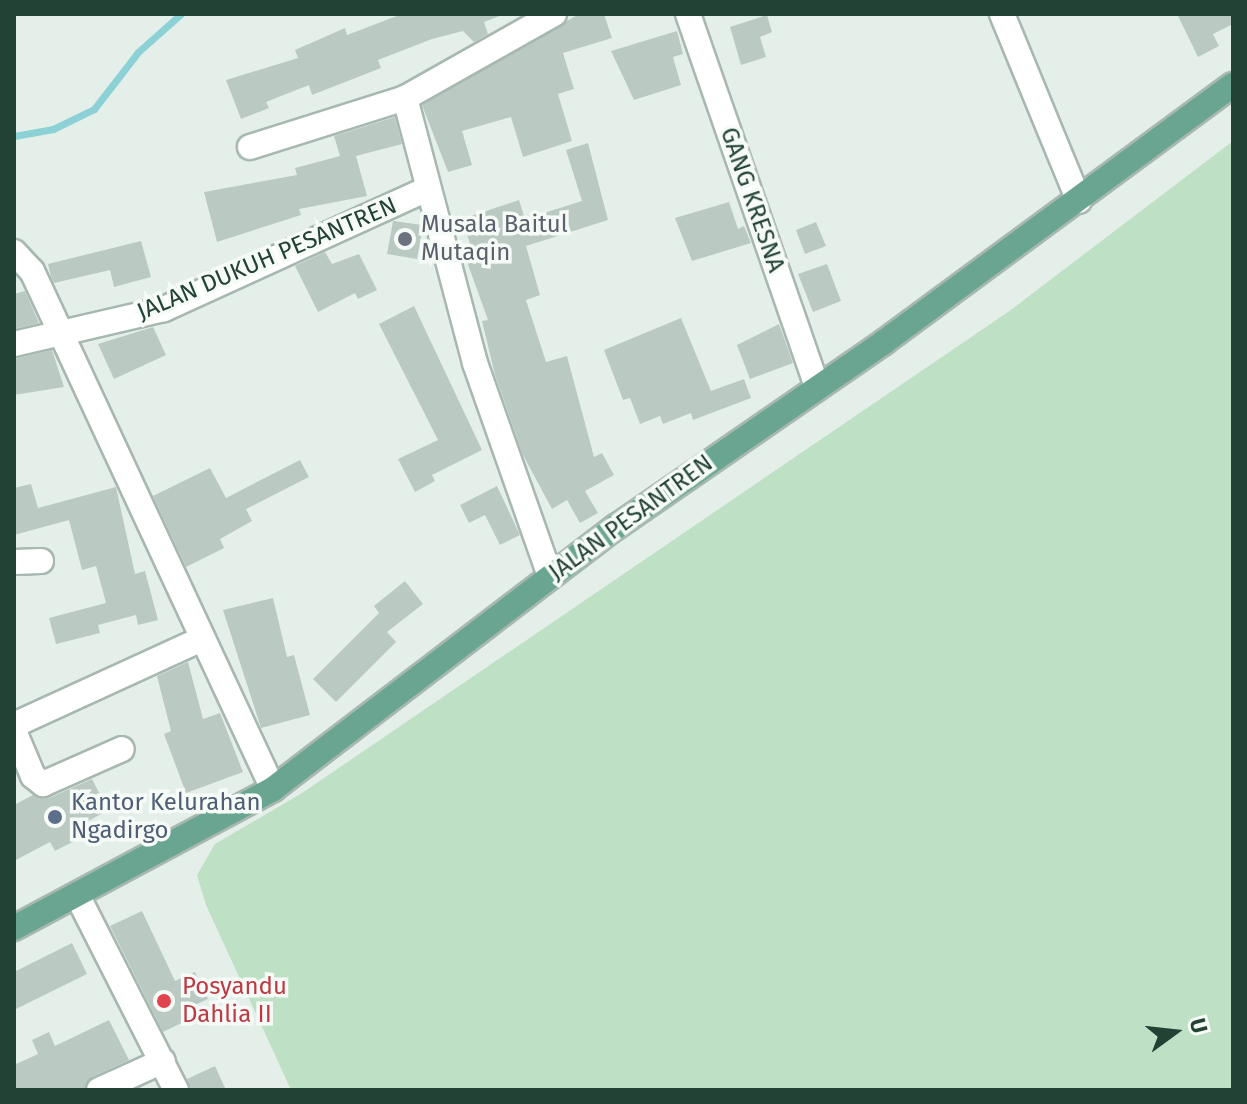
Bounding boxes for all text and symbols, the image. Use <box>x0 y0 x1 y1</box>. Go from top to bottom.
street label: GANG KRESNA <box>714 124 790 276</box>
street label: JALAN DUKUH PESANTREN <box>133 191 401 327</box>
place label: Musala Baitul Mutaqin <box>421 211 568 267</box>
marker: Musala Baitul Mutaqin <box>396 230 414 248</box>
street label: JALAN PESANTREN <box>544 449 718 587</box>
place label: Kantor Kelurahan Ngadirgo <box>71 789 261 845</box>
marker: Kantor Kelurahan Ngadirgo <box>46 808 64 826</box>
place label: Posyandu Dahlia II <box>182 973 287 1029</box>
marker: Posyandu Dahlia II <box>153 990 175 1012</box>
north arrow <box>1135 992 1215 1072</box>
text: U <box>1184 1015 1214 1036</box>

